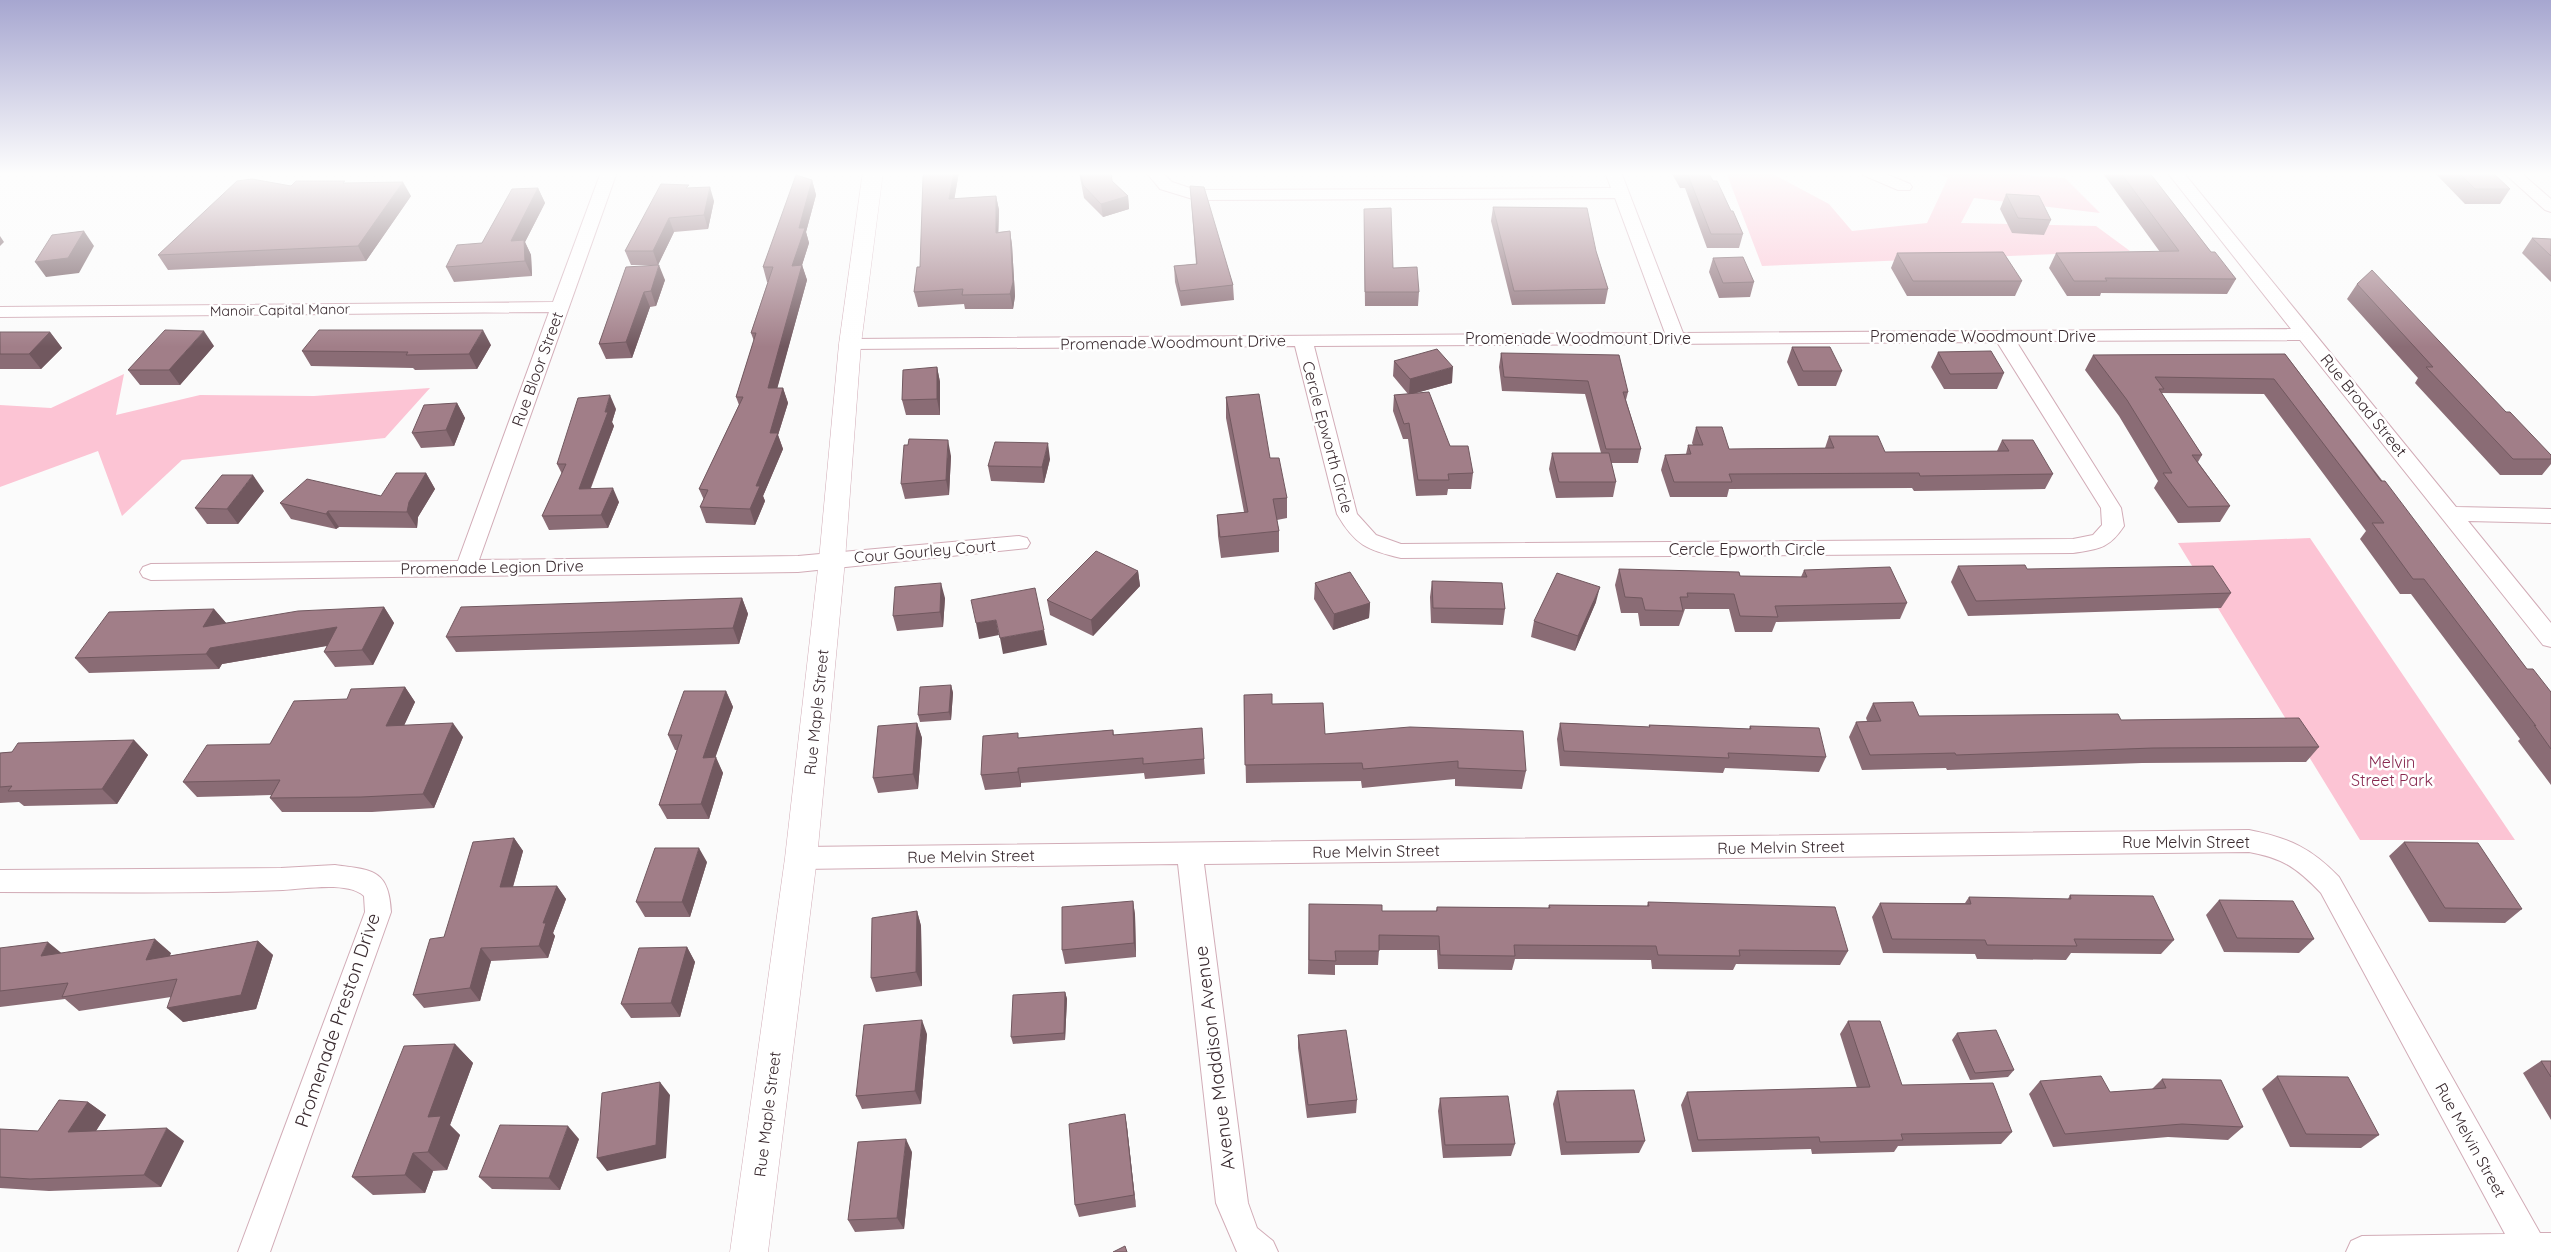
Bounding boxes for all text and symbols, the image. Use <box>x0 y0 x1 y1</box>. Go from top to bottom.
street label: Manoir Capital Manor <box>210 300 351 320</box>
street label: Rue Bloor Street <box>507 309 567 429</box>
street label: Promenade Woodmount Drive <box>1870 326 2096 346</box>
street label: Promenade Woodmount Drive <box>1465 328 1691 348</box>
street label: Promenade Woodmount Drive <box>1060 330 1286 354</box>
street label: Rue Broad Street <box>2316 350 2412 460</box>
street label: Cercle Epworth Circle <box>1298 359 1358 515</box>
street label: Cour Gourley Court <box>853 535 997 567</box>
street label: Cercle Epworth Circle <box>1669 539 1825 559</box>
street label: Promenade Legion Drive <box>400 555 584 579</box>
street label: Rue Maple Street <box>799 648 833 776</box>
park label: Melvin Street Park <box>2351 752 2433 790</box>
street label: Rue Melvin Street <box>2122 832 2250 852</box>
street label: Rue Melvin Street <box>1717 836 1845 858</box>
street label: Rue Melvin Street <box>1312 840 1440 862</box>
street label: Rue Melvin Street <box>907 845 1035 867</box>
street label: Promenade Preston Drive <box>289 910 385 1130</box>
street label: Avenue Maddison Avenue <box>1188 944 1240 1172</box>
street label: Rue Maple Street <box>749 1050 785 1178</box>
street label: Rue Melvin Street <box>2431 1079 2511 1201</box>

